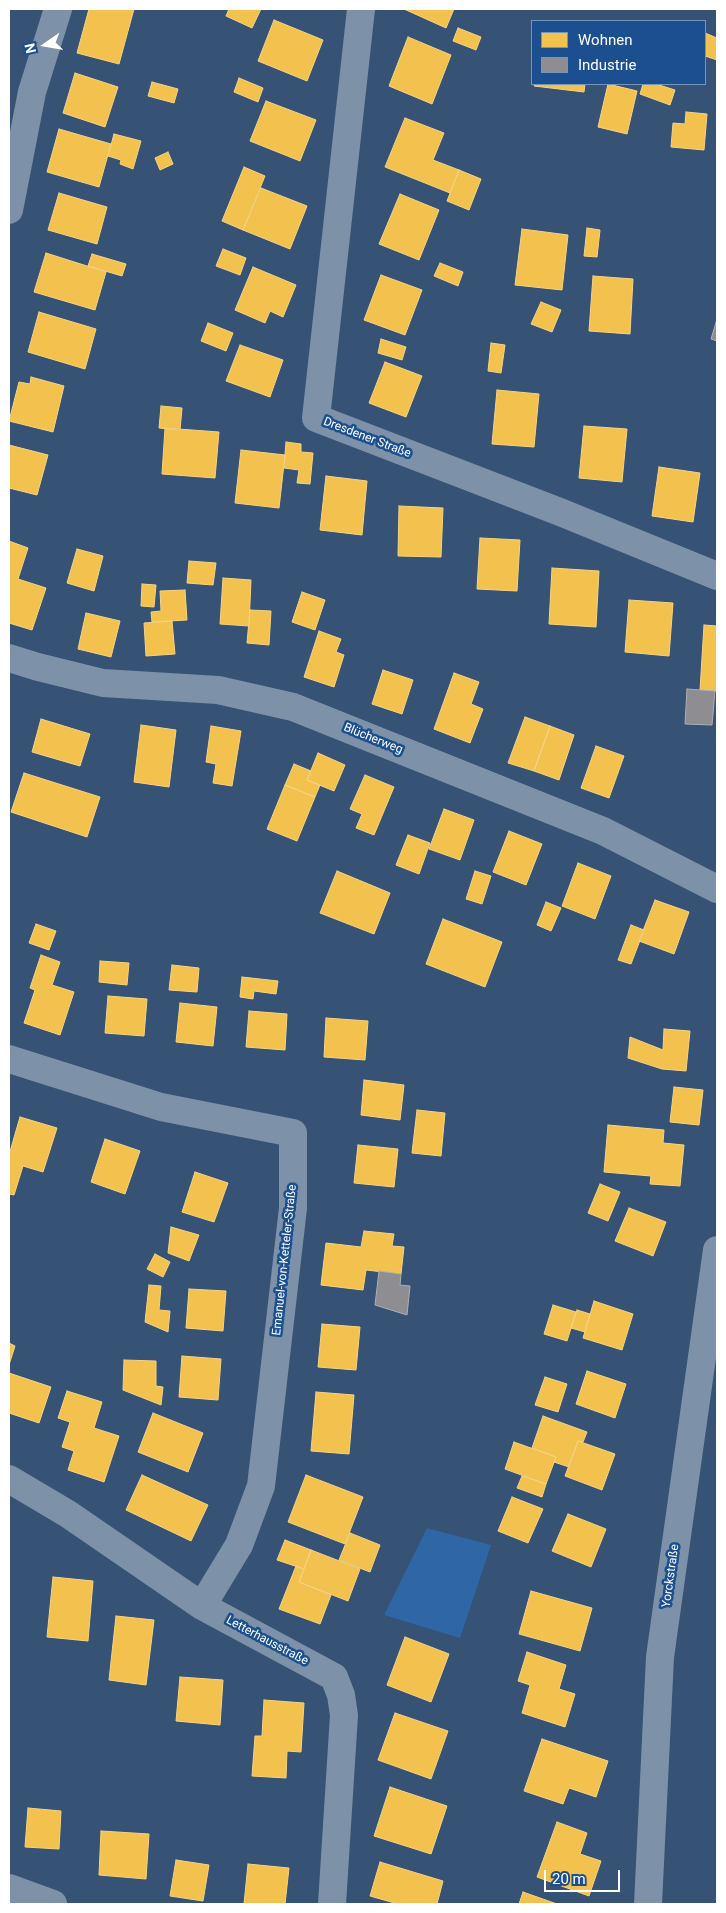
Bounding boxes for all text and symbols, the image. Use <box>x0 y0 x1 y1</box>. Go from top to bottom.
north arrow <box>20 20 70 70</box>
legend <box>531 20 706 85</box>
text: Wohnen <box>578 31 632 49</box>
text: N <box>21 42 39 55</box>
text: Industrie <box>578 56 636 74</box>
street label: Dresdener Straße <box>321 415 413 461</box>
street label: Blücherweg <box>341 721 405 757</box>
street label: Emanuel-von-Ketteler-Straße <box>270 1184 300 1336</box>
street label: Yorckstraße <box>659 1543 683 1609</box>
street label: Letterhausstraße <box>223 1613 311 1669</box>
scale bar <box>546 1860 622 1892</box>
text: 20 m <box>552 1870 586 1888</box>

